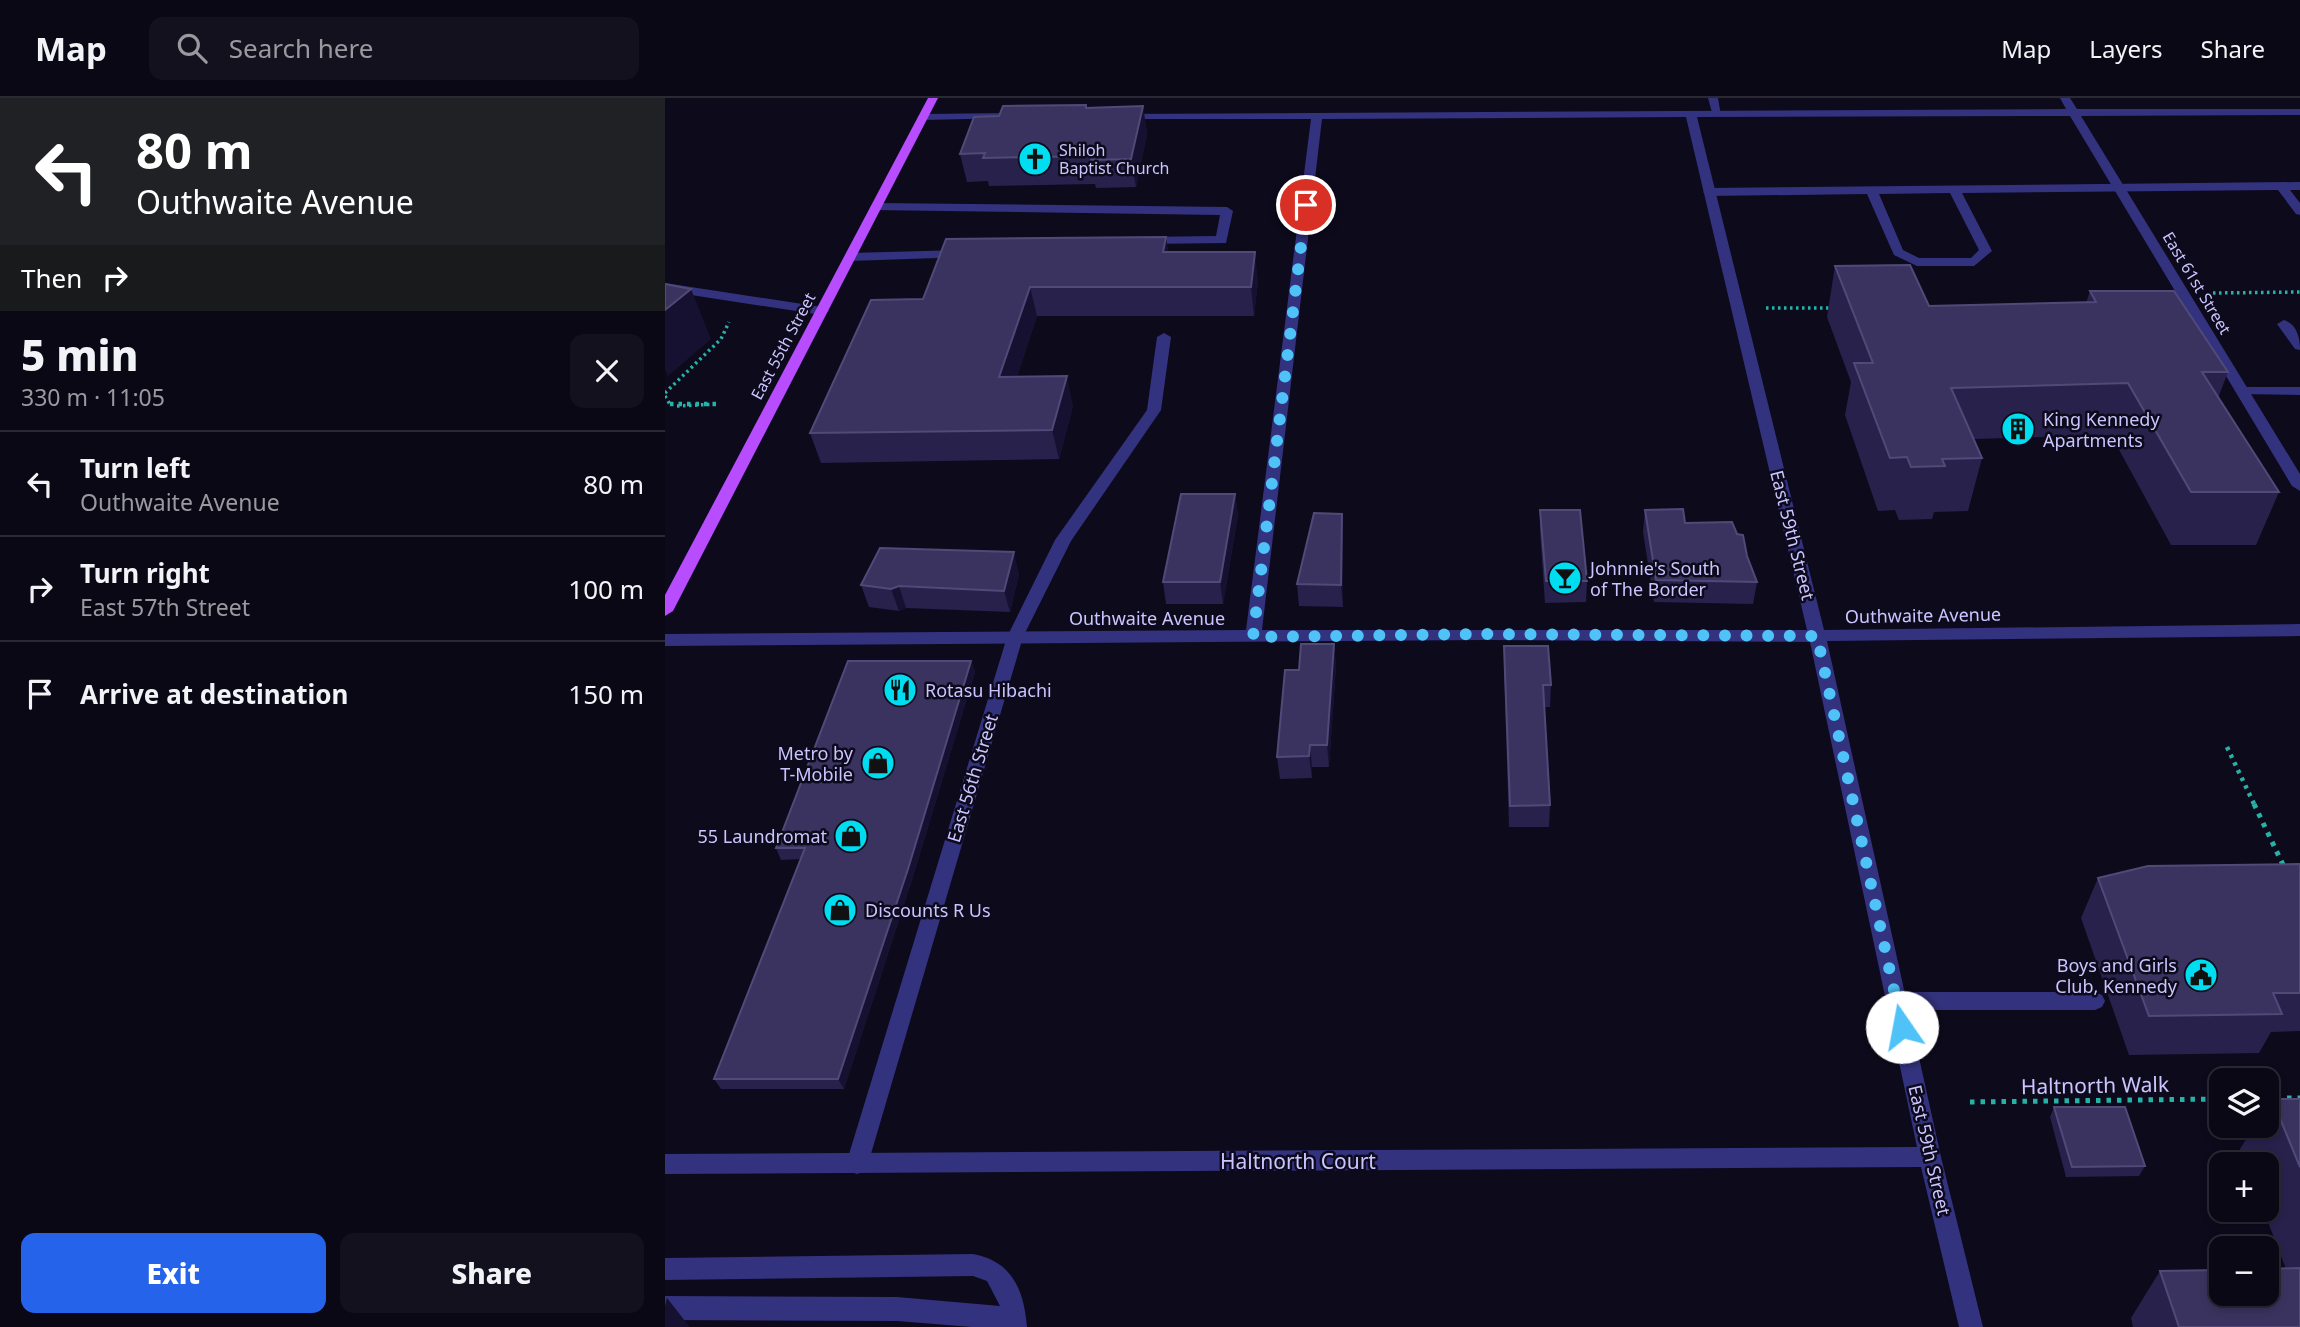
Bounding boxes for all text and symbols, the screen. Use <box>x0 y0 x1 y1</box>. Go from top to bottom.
search box <box>149 17 639 80</box>
text: Map <box>35 26 107 71</box>
icon: search <box>173 29 211 67</box>
text: Search here <box>229 30 373 66</box>
text: Map <box>2001 32 2051 65</box>
text: Layers <box>2089 32 2163 65</box>
text: Share <box>2201 32 2265 65</box>
text: 80 m <box>136 117 253 183</box>
icon: left <box>21 126 112 217</box>
place label: Shiloh Baptist Church <box>1059 139 1169 179</box>
church icon: Shiloh Baptist Church <box>1016 140 1054 178</box>
pin <box>1276 175 1336 235</box>
text: Outhwaite Avenue <box>136 180 414 223</box>
icon: arrive <box>1287 186 1325 224</box>
street label: East 61st Street <box>2158 228 2236 339</box>
icon: right <box>96 259 134 297</box>
text: Then <box>21 260 82 296</box>
street label: East 55th Street <box>746 288 821 403</box>
text: 5 min <box>21 326 138 383</box>
button: close <box>570 334 644 408</box>
text: 330 m · 11:05 <box>21 381 165 413</box>
place label: King Kennedy Apartments <box>2043 407 2160 452</box>
building icon: King Kennedy Apartments <box>1999 410 2037 448</box>
text: Turn left <box>80 450 191 486</box>
icon: left <box>21 465 59 503</box>
text: 80 m <box>583 466 644 502</box>
street label: East 59th Street <box>1765 468 1821 603</box>
text: Outhwaite Avenue <box>80 486 280 518</box>
text: Turn right <box>80 555 210 591</box>
place label: Johnnie's South of The Border <box>1588 556 1720 601</box>
bar icon: Johnnie's South of The Border <box>1546 559 1584 597</box>
icon: right <box>21 570 59 608</box>
text: 100 m <box>568 571 644 607</box>
text: East 57th Street <box>80 591 250 623</box>
street label: Outhwaite Avenue <box>1845 602 2001 628</box>
street label: Outhwaite Avenue <box>1069 606 1225 630</box>
restaurant icon: Rotasu Hibachi <box>881 671 919 709</box>
icon: arrive <box>21 675 59 713</box>
text: Arrive at destination <box>80 676 349 712</box>
text: 150 m <box>568 676 644 712</box>
place label: Rotasu Hibachi <box>925 678 1052 702</box>
street label: East 56th Street <box>941 710 1003 845</box>
place label: Metro by T-Mobile <box>777 741 854 786</box>
shop icon: Metro by T-Mobile <box>859 744 897 782</box>
shop icon: 55 Laundromat <box>832 817 870 855</box>
place label: 55 Laundromat <box>697 824 827 848</box>
shop icon: Discounts R Us <box>821 891 859 929</box>
place label: Discounts R Us <box>865 898 991 922</box>
place label: Boys and Girls Club, Kennedy <box>2055 953 2178 998</box>
public building icon: Boys and Girls Club, Kennedy <box>2182 956 2220 994</box>
position arrow <box>1865 990 1939 1064</box>
map controls <box>2209 1068 2279 1306</box>
button: layers <box>2209 1068 2279 1138</box>
street label: Haltnorth Walk <box>2021 1070 2170 1100</box>
street label: East 59th Street <box>1903 1082 1957 1218</box>
street label: Haltnorth Court <box>1220 1147 1376 1175</box>
button: + <box>2209 1152 2279 1222</box>
button: Exit <box>21 1233 326 1313</box>
button: Share <box>340 1233 644 1313</box>
button: − <box>2209 1236 2279 1306</box>

